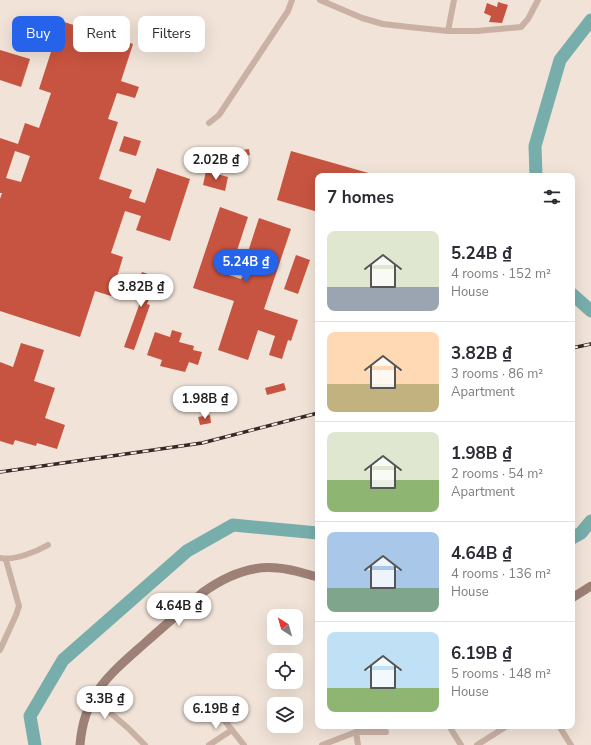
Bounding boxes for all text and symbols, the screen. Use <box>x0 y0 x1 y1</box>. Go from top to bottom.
chip: Buy <box>12 16 65 52</box>
chip: Rent <box>73 16 130 52</box>
chip: Filters <box>138 16 205 52</box>
pin: 2.02B ₫ <box>179 147 253 181</box>
text: 2.02B ₫ <box>193 151 239 169</box>
text: 7 homes <box>327 186 394 209</box>
icon: filters <box>541 186 563 208</box>
text: 5.24B ₫ <box>451 242 512 265</box>
icon: home <box>359 247 407 295</box>
pin: 5.24B ₫ <box>209 249 283 283</box>
text: 5.24B ₫ <box>223 253 269 271</box>
text: 4 rooms · 152 m² <box>451 265 551 283</box>
pin: 3.82B ₫ <box>104 274 178 308</box>
text: 3.82B ₫ <box>118 278 164 296</box>
text: House <box>451 283 489 301</box>
text: 3.82B ₫ <box>451 342 512 365</box>
icon: home <box>359 348 407 396</box>
text: 3 rooms · 86 m² <box>451 365 543 383</box>
text: Apartment <box>451 383 514 401</box>
pin: 1.98B ₫ <box>168 386 242 420</box>
text: 1.98B ₫ <box>182 390 228 408</box>
text: 1.98B ₫ <box>451 442 512 465</box>
icon: home <box>359 448 407 496</box>
text: 2 rooms · 54 m² <box>451 465 543 483</box>
text: Apartment <box>451 483 514 501</box>
text: 4.64B ₫ <box>451 542 512 565</box>
icon: home <box>359 548 407 596</box>
text: 4 rooms · 136 m² <box>451 565 551 583</box>
text: House <box>451 583 489 601</box>
pin: 4.64B ₫ <box>142 593 216 627</box>
text: 4.64B ₫ <box>156 597 202 615</box>
north arrow <box>267 609 303 645</box>
map controls <box>267 609 303 733</box>
text: 6.19B ₫ <box>451 642 512 665</box>
icon: home <box>359 648 407 696</box>
button: locate <box>267 653 303 689</box>
text: 5 rooms · 148 m² <box>451 665 551 683</box>
text: House <box>451 683 489 701</box>
pin: 3.3B ₫ <box>72 686 138 720</box>
text: 3.3B ₫ <box>85 690 125 708</box>
pin: 6.19B ₫ <box>179 696 253 730</box>
button: layers <box>267 697 303 733</box>
text: 6.19B ₫ <box>193 700 239 718</box>

